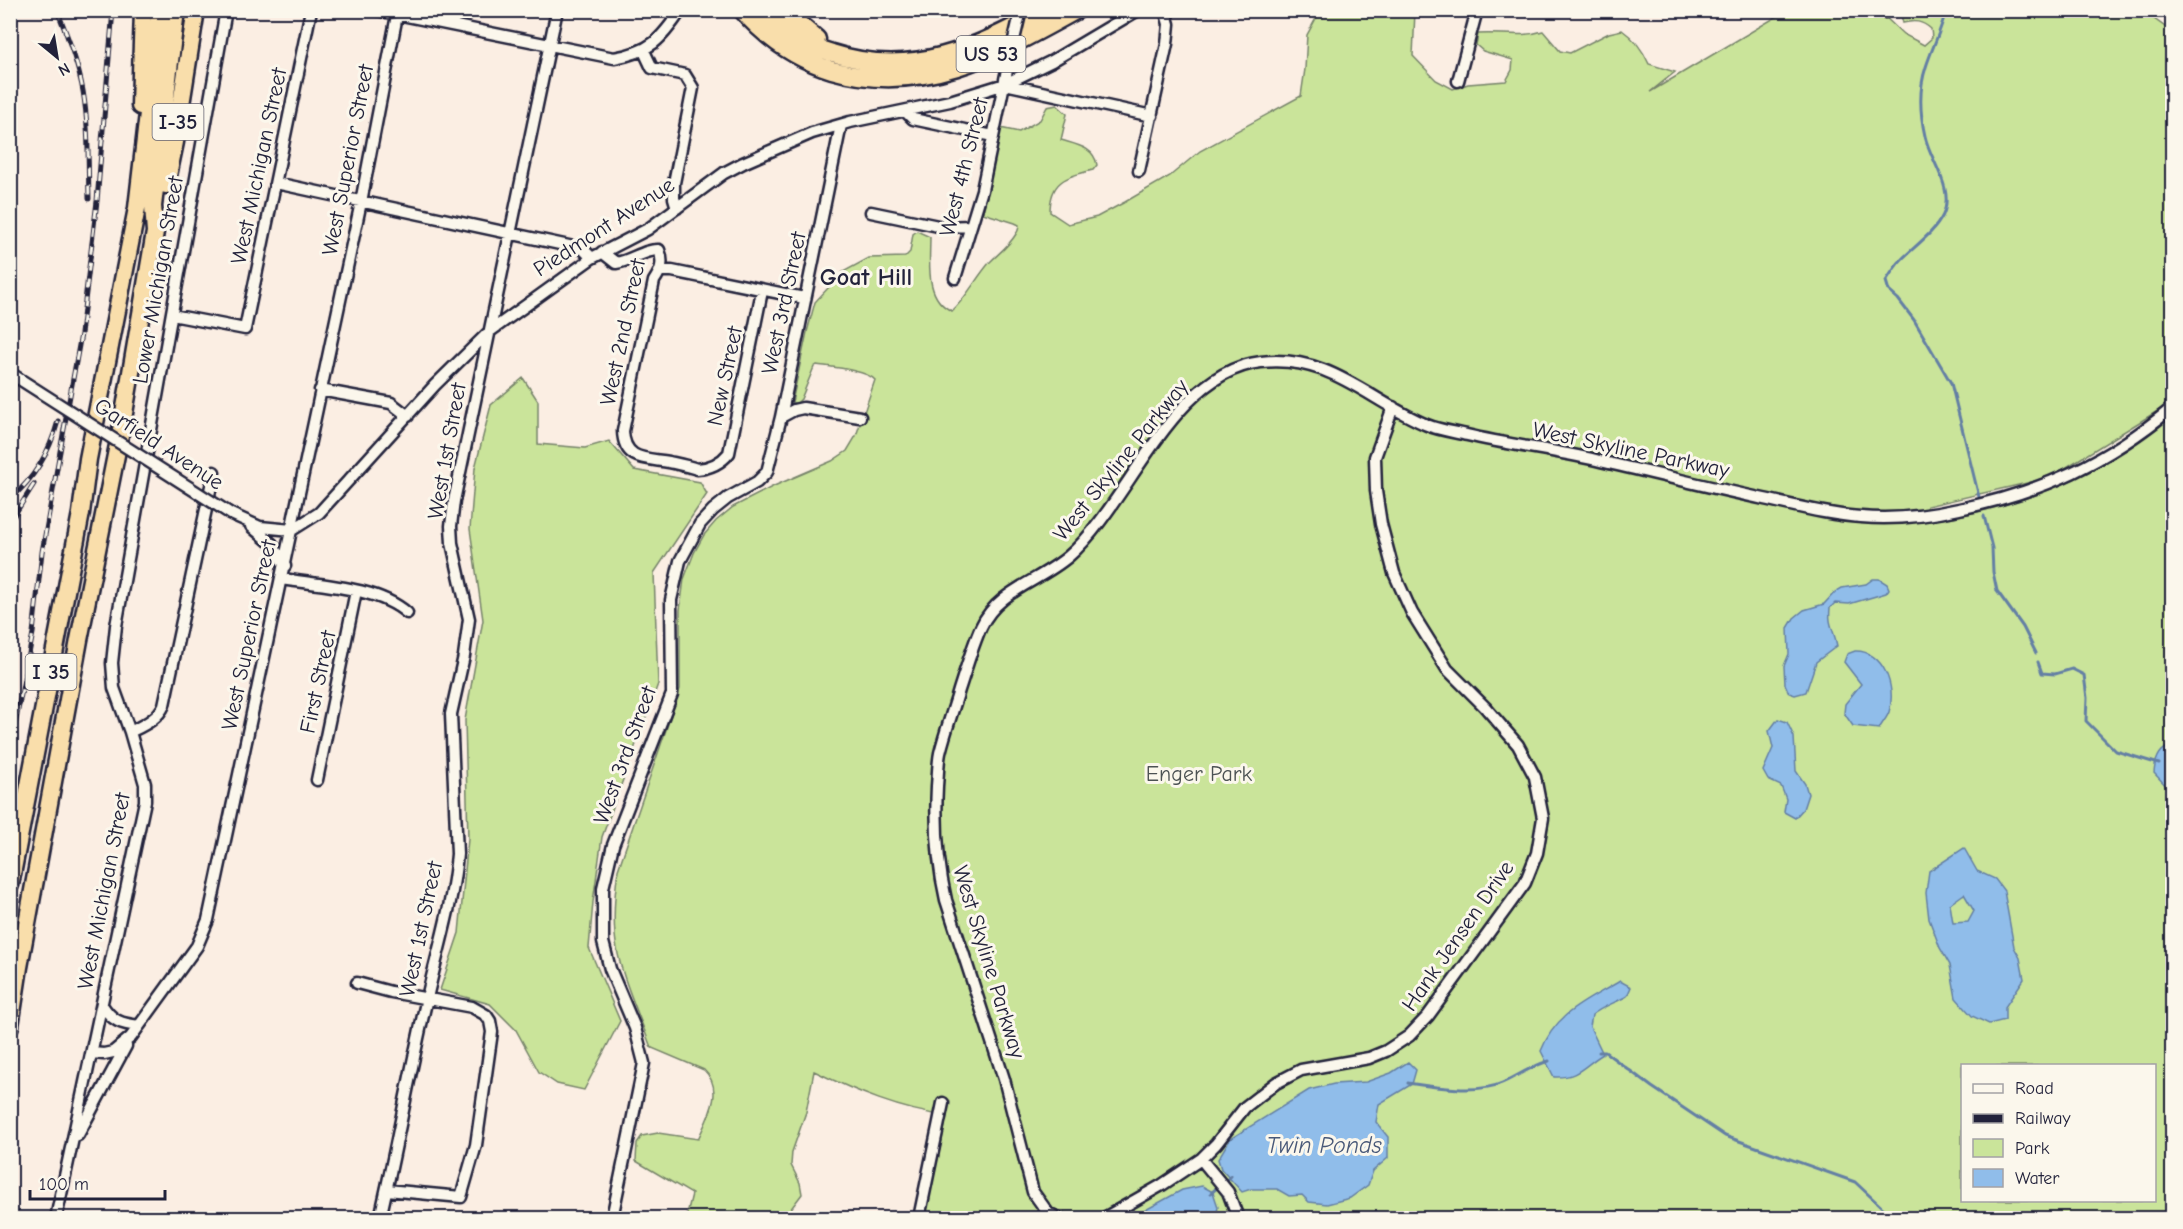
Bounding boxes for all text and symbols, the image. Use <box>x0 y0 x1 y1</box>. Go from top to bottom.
north arrow <box>27 27 87 87</box>
road number: US 53 <box>956 36 1026 72</box>
text: N <box>55 59 73 80</box>
street label: West Superior Street <box>317 62 379 258</box>
street label: West Michigan Street <box>226 65 293 266</box>
street label: West 4th Street <box>934 94 994 239</box>
road number: I-35 <box>152 104 204 140</box>
street label: Piedmont Avenue <box>529 172 679 282</box>
street label: Lower Michigan Street <box>127 173 189 386</box>
street label: West 3rd Street <box>756 229 812 376</box>
street label: West 2nd Street <box>595 256 651 408</box>
district label: Goat Hill <box>820 263 912 291</box>
street label: New Street <box>702 323 748 428</box>
street label: West Skyline Parkway <box>1048 374 1194 546</box>
street label: West 1st Street <box>422 380 472 521</box>
street label: Garfield Avenue <box>90 393 228 495</box>
street label: West Skyline Parkway <box>1530 416 1732 484</box>
street label: West Superior Street <box>216 537 282 733</box>
street label: First Street <box>294 628 342 736</box>
road number: I 35 <box>26 654 76 690</box>
street label: West 3rd Street <box>588 682 662 827</box>
park label: Enger Park <box>1146 761 1253 787</box>
street label: West Michigan Street <box>72 790 136 992</box>
street label: Hank Jensen Drive <box>1396 856 1520 1016</box>
street label: West 1st Street <box>394 858 448 999</box>
street label: West Skyline Parkway <box>947 862 1031 1062</box>
legend <box>1961 1064 2156 1202</box>
text: Road <box>2015 1078 2054 1099</box>
text: Railway <box>2015 1108 2072 1129</box>
water label: Twin Ponds <box>1266 1131 1382 1159</box>
text: Park <box>2015 1138 2050 1159</box>
scale bar <box>30 1163 165 1201</box>
text: Water <box>2015 1168 2060 1189</box>
text: 100 m <box>39 1174 89 1195</box>

